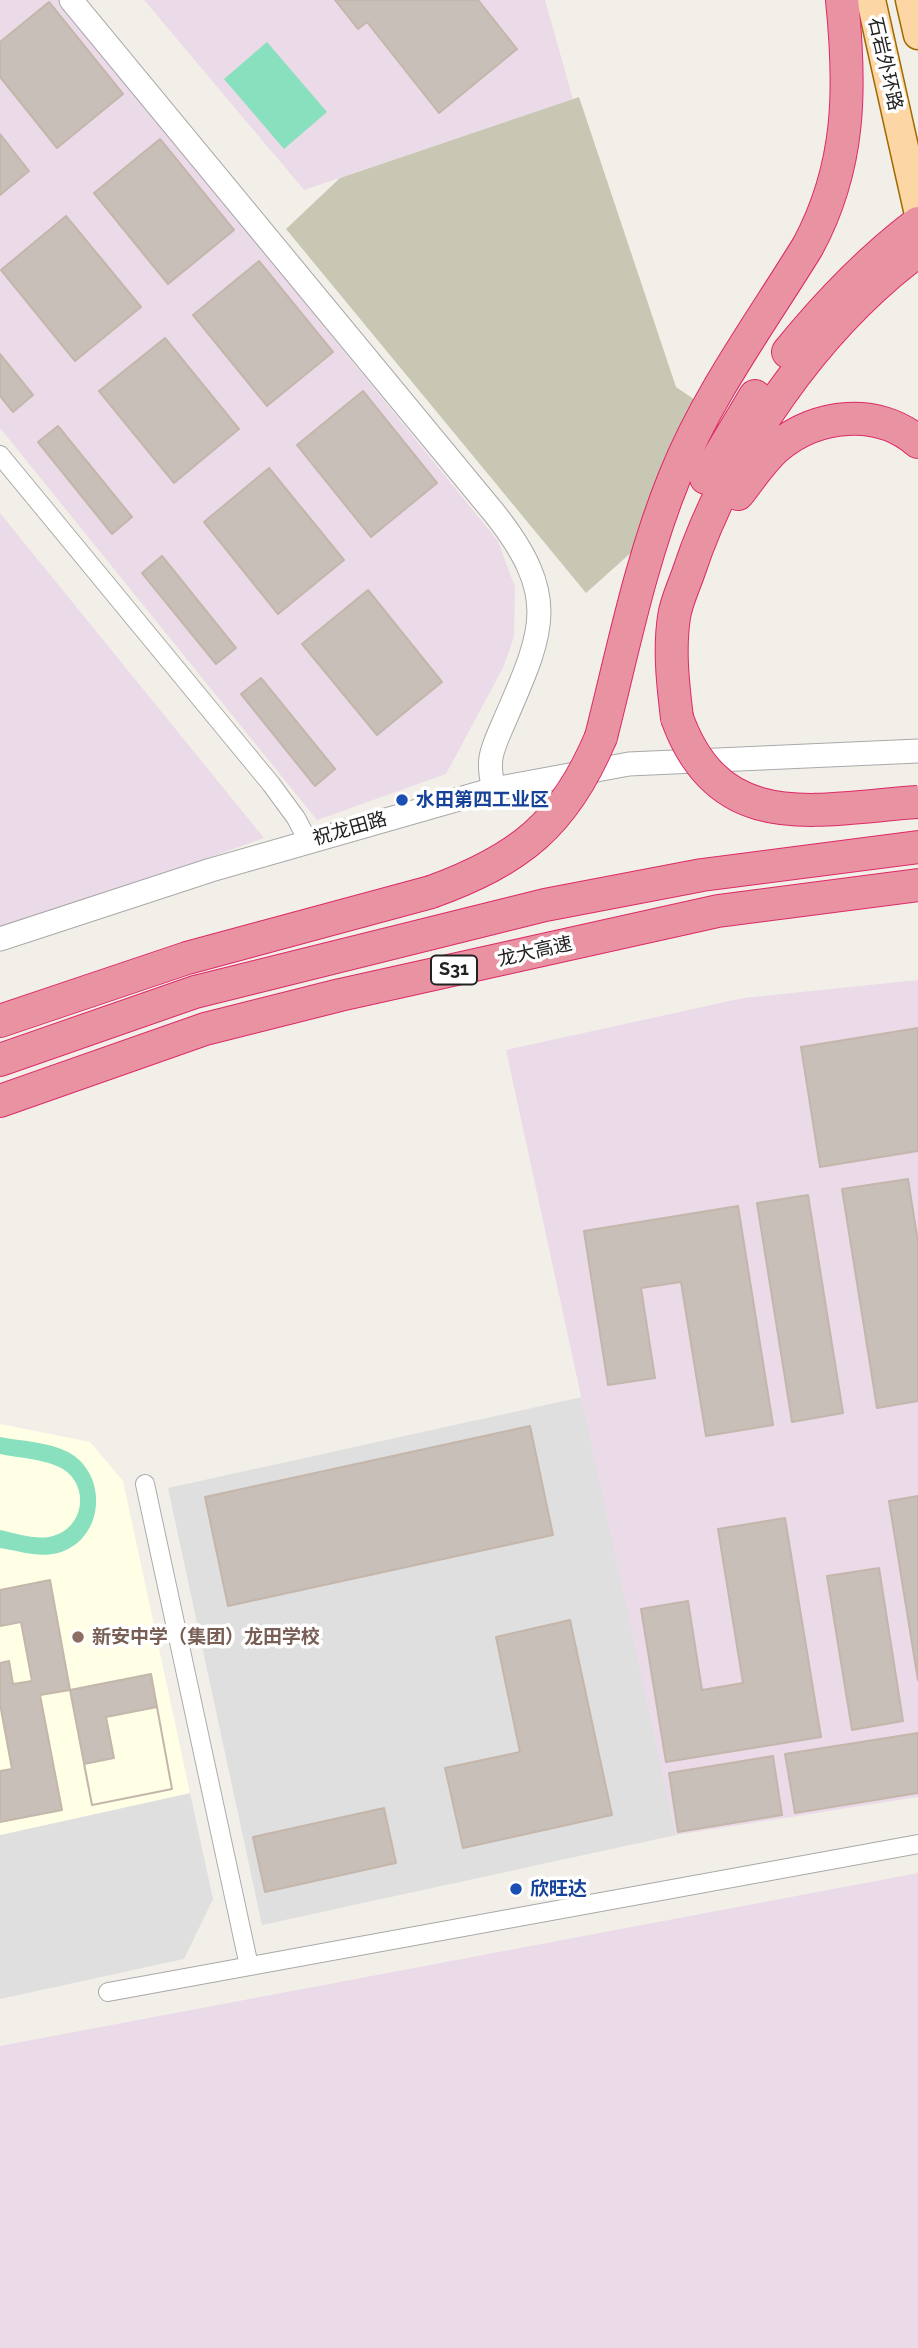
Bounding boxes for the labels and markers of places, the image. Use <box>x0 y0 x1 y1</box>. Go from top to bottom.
place label: 水田第四工业区 <box>416 789 549 811</box>
marker: 水田第四工业区 <box>394 792 410 808</box>
place label: 新安中学（集团）龙田学校 <box>92 1626 320 1648</box>
marker: 新安中学（集团）龙田学校 <box>70 1629 86 1645</box>
place label: 欣旺达 <box>530 1878 587 1900</box>
marker: 欣旺达 <box>508 1881 524 1897</box>

